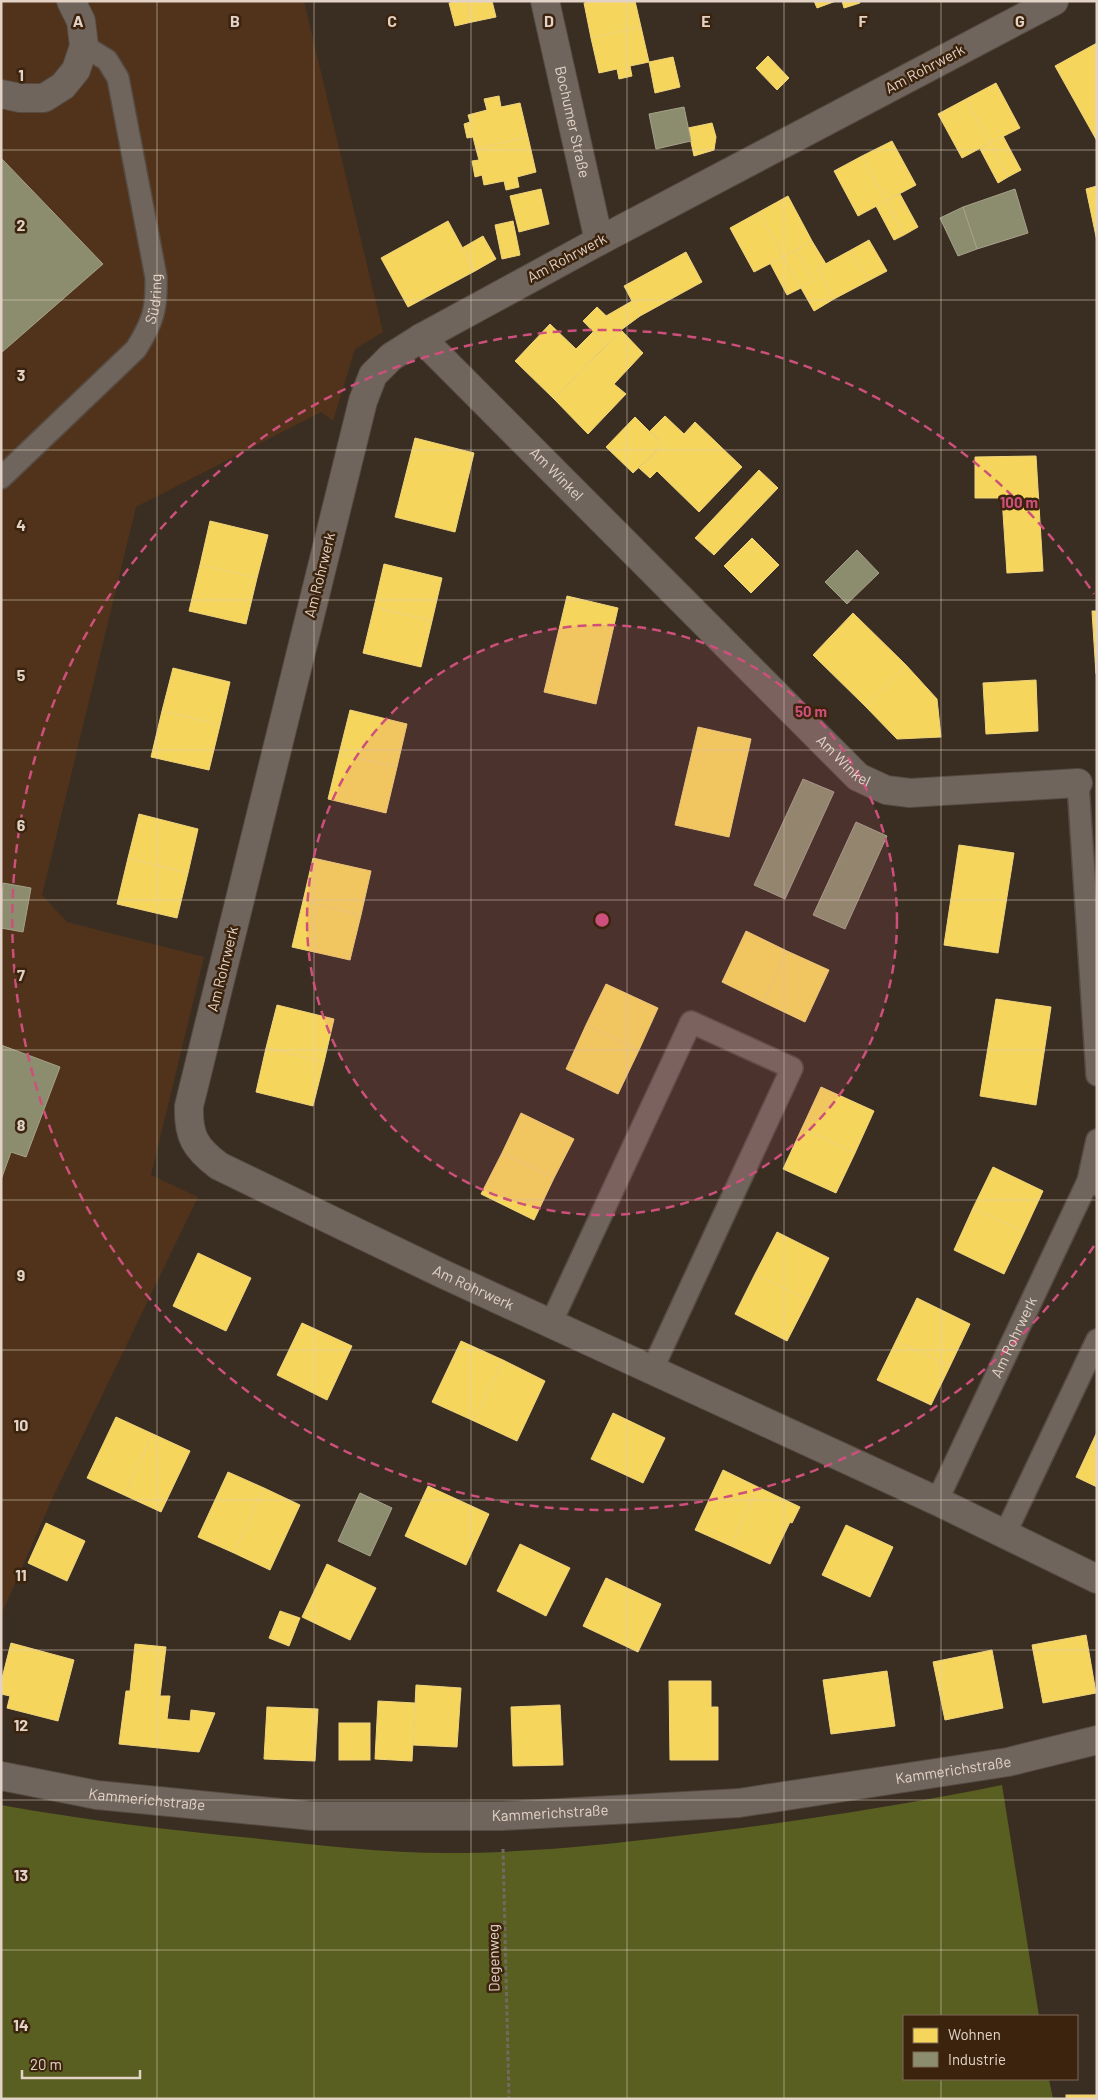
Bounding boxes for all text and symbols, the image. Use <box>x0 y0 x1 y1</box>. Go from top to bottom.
text: A <box>73 11 84 30</box>
text: B <box>230 11 240 30</box>
text: C <box>387 11 397 30</box>
text: D <box>544 11 554 30</box>
text: E <box>701 11 711 30</box>
text: F <box>859 11 868 30</box>
text: G <box>1015 11 1025 30</box>
street label: Am Rohrwerk <box>882 39 968 97</box>
street label: Bochumer Straße <box>552 64 594 179</box>
text: 1 <box>18 65 24 84</box>
text: 2 <box>17 215 26 234</box>
street label: Am Rohrwerk <box>524 228 610 286</box>
street label: Südring <box>140 274 164 326</box>
text: 3 <box>17 365 25 384</box>
street label: Am Winkel <box>527 443 588 504</box>
text: 100 m <box>1000 493 1038 511</box>
text: 4 <box>16 515 26 534</box>
street label: Am Rohrwerk <box>300 530 338 619</box>
text: 5 <box>17 665 26 684</box>
text: 50 m <box>795 702 827 720</box>
street label: Am Winkel <box>813 731 874 790</box>
text: 6 <box>17 815 26 834</box>
centre of rings <box>593 911 611 929</box>
street label: Am Rohrwerk <box>203 924 241 1013</box>
text: 7 <box>17 965 25 984</box>
text: 8 <box>17 1115 26 1134</box>
street label: Am Rohrwerk <box>430 1260 518 1314</box>
text: 9 <box>17 1265 25 1284</box>
street label: Am Rohrwerk <box>987 1293 1040 1380</box>
text: 10 <box>14 1415 28 1434</box>
text: 11 <box>15 1565 27 1584</box>
text: 12 <box>14 1715 28 1734</box>
street label: Kammerichstraße <box>894 1752 1012 1787</box>
street label: Kammerichstraße <box>87 1784 206 1813</box>
street label: Kammerichstraße <box>492 1800 609 1824</box>
text: 13 <box>14 1865 28 1884</box>
street label: Degenweg <box>483 1924 503 1992</box>
text: 14 <box>13 2015 29 2034</box>
legend <box>903 2015 1078 2080</box>
text: Wohnen <box>948 2025 1001 2043</box>
scale bar <box>22 2048 140 2080</box>
text: Industrie <box>948 2050 1006 2068</box>
text: 20 m <box>30 2055 62 2073</box>

